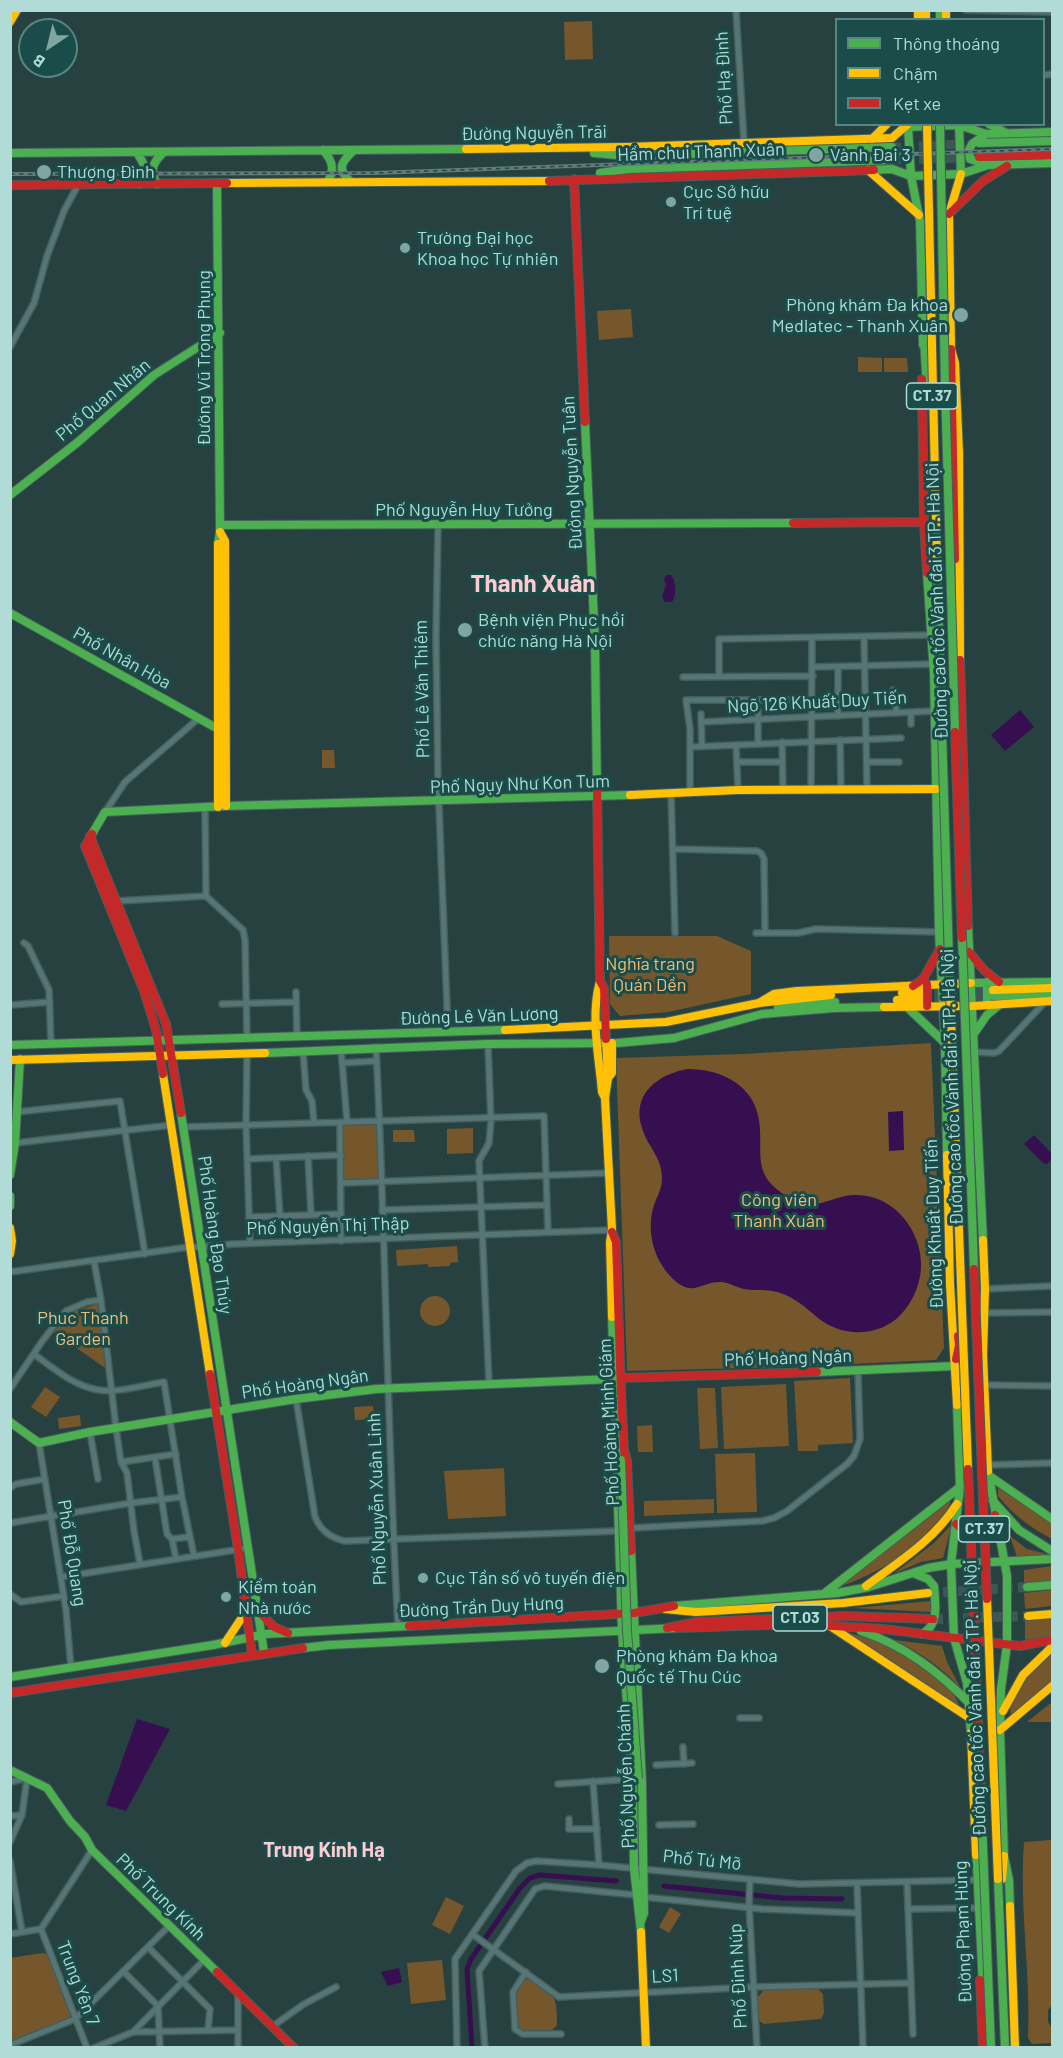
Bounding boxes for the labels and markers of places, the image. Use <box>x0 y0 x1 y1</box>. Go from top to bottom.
place label: Vành Đai 3 <box>830 144 911 166</box>
marker: Vành Đai 3 <box>807 146 825 164</box>
place label: Thượng Đình <box>57 161 155 183</box>
marker: Thượng Đình <box>35 163 53 181</box>
place label: Cục Sở hữu Trí tuệ <box>683 181 769 224</box>
marker: Cục Sở hữu Trí tuệ <box>664 195 678 209</box>
place label: Trường Đại học Khoa học Tự nhiên <box>417 227 558 270</box>
marker: Trường Đại học Khoa học Tự nhiên <box>398 241 412 255</box>
place label: Phòng khám Đa khoa Medlatec - Thanh Xuân <box>772 294 948 336</box>
marker: Phòng khám Đa khoa Medlatec - Thanh Xuân <box>952 306 970 324</box>
place label: Bệnh viện Phục hồi chức năng Hà Nội <box>478 609 625 652</box>
marker: Bệnh viện Phục hồi chức năng Hà Nội <box>456 621 474 639</box>
place label: Cục Tần số vô tuyến điện <box>435 1567 625 1589</box>
marker: Cục Tần số vô tuyến điện <box>416 1571 430 1585</box>
place label: Kiểm toán Nhà nước <box>238 1576 317 1618</box>
marker: Kiểm toán Nhà nước <box>219 1590 233 1604</box>
place label: Phòng khám Đa khoa Quốc tế Thu Cúc <box>616 1645 778 1688</box>
marker: Phòng khám Đa khoa Quốc tế Thu Cúc <box>593 1657 611 1675</box>

